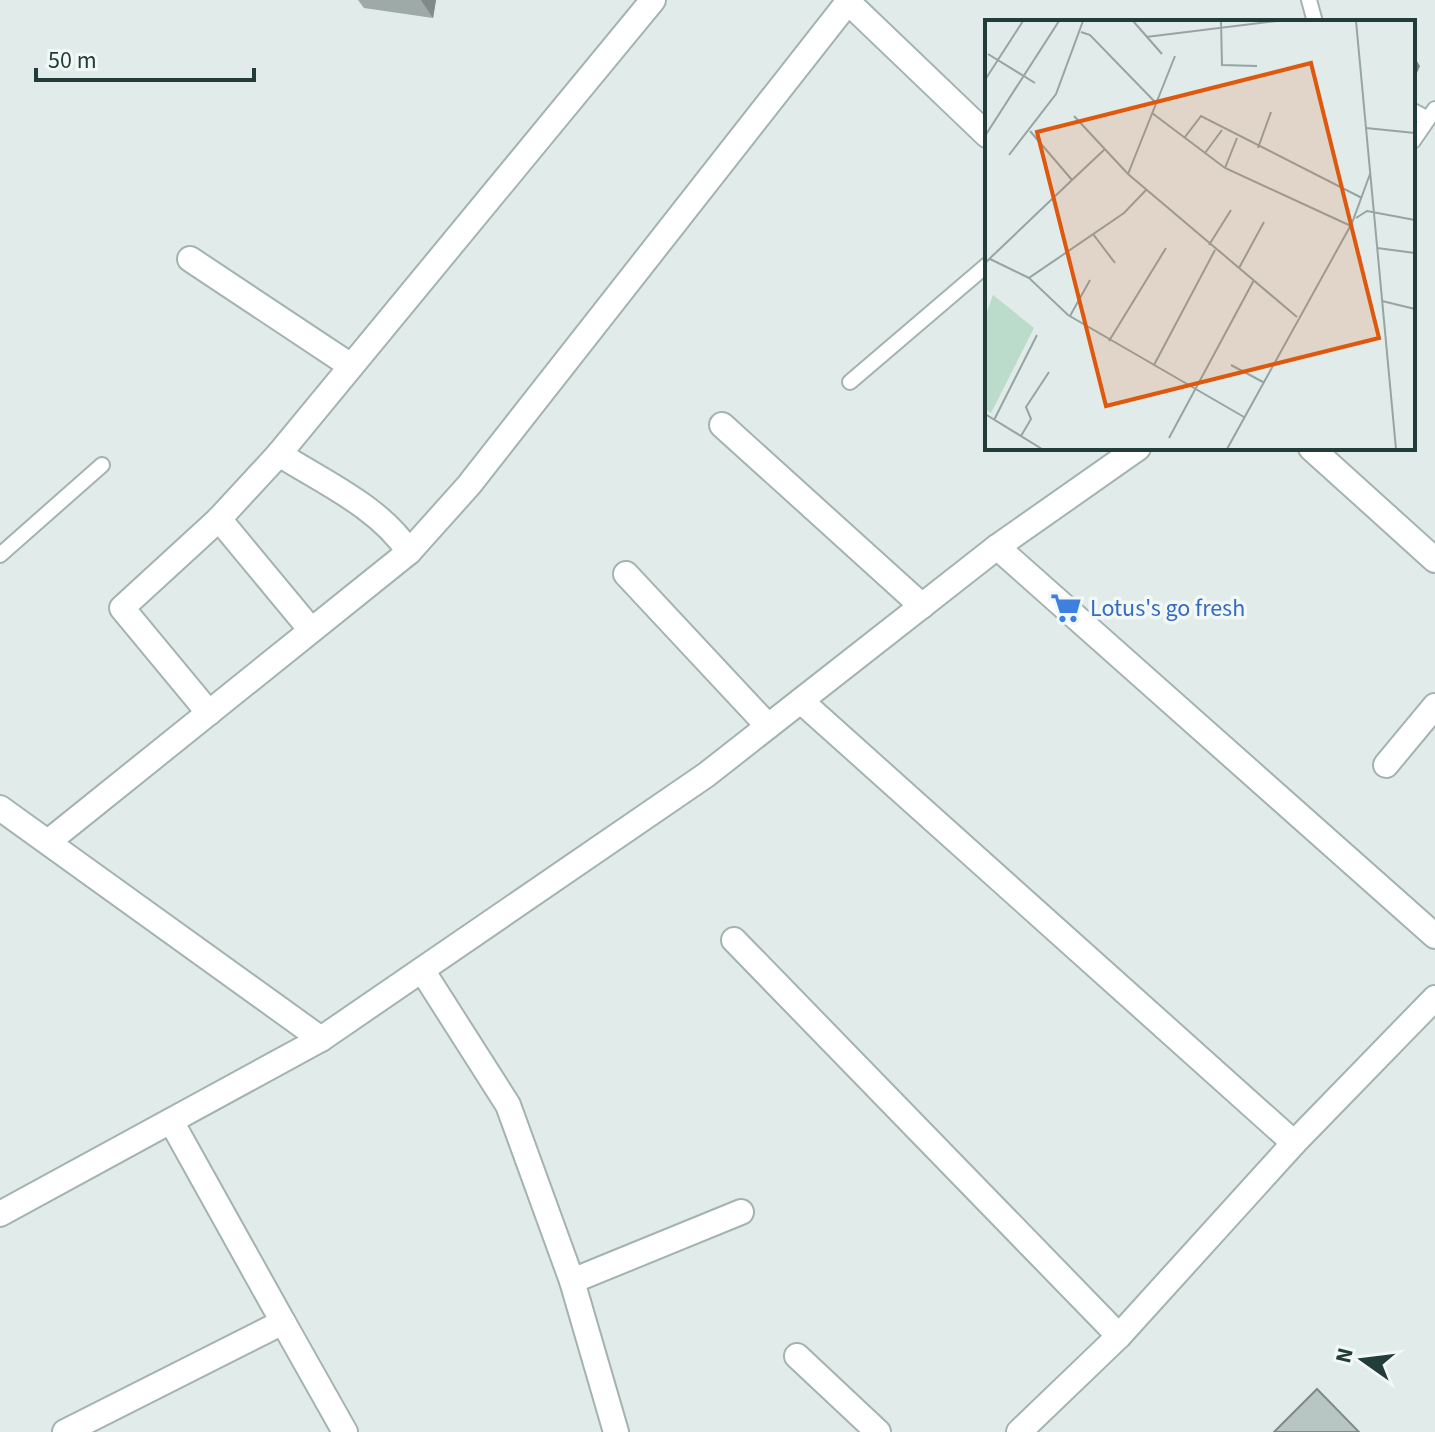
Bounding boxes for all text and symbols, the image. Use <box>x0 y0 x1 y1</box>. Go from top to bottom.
inset map <box>985 20 1415 450</box>
scale bar <box>36 32 254 82</box>
text: 50 m <box>48 43 97 78</box>
supermarket icon: Lotus's go fresh <box>1049 591 1083 625</box>
place label: Lotus's go fresh <box>1090 591 1245 626</box>
north arrow <box>1323 1320 1403 1400</box>
text: N <box>1327 1344 1362 1366</box>

